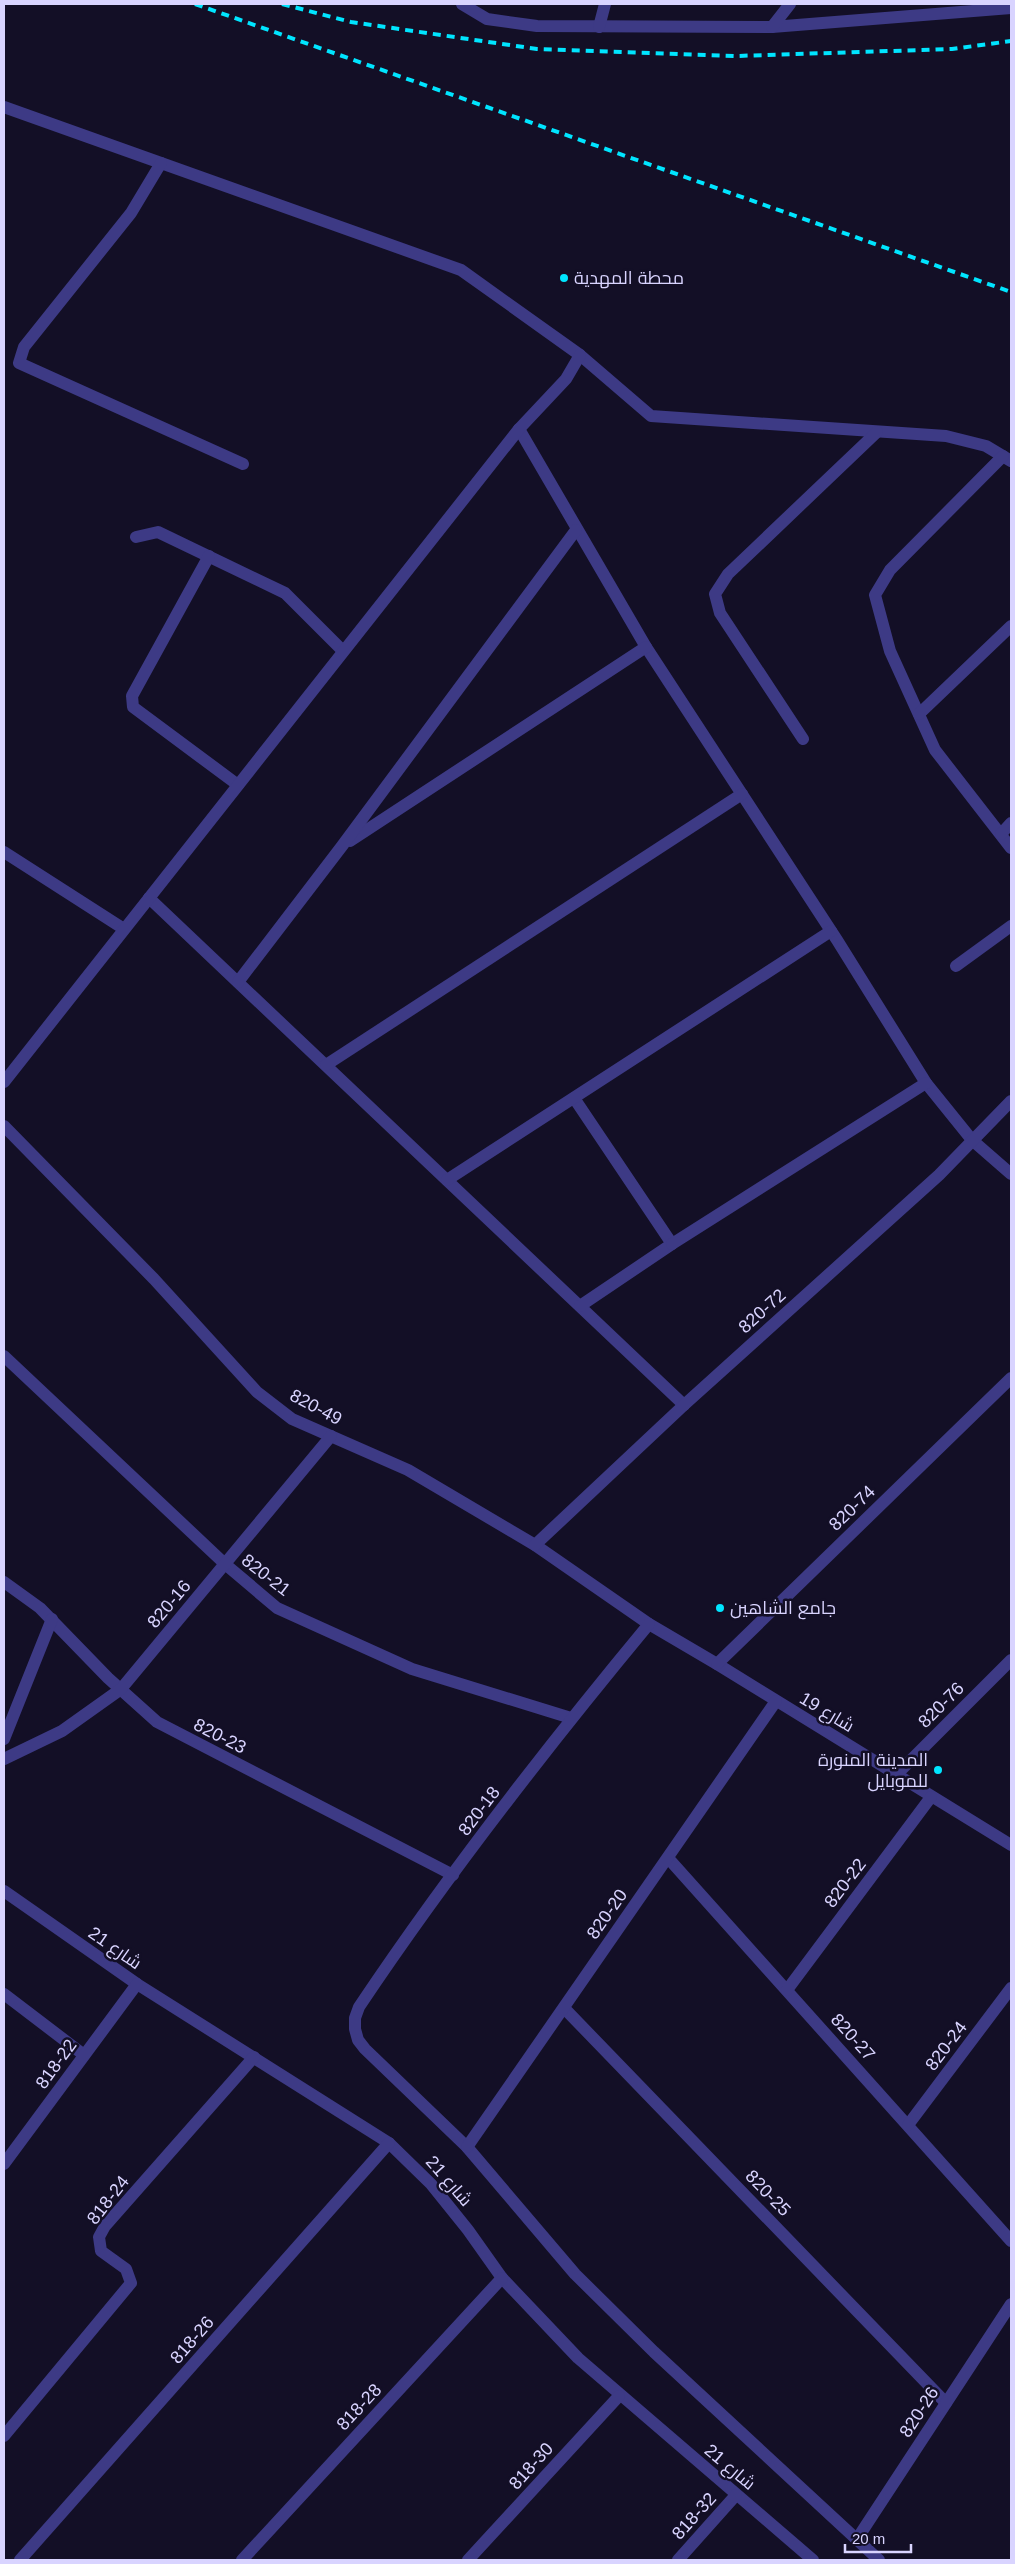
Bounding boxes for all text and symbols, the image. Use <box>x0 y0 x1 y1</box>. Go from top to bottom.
place label: محطة المهدية <box>574 268 684 289</box>
marker: محطة المهدية <box>558 272 570 284</box>
street label: 820-72 <box>734 1285 790 1337</box>
street label: 820-49 <box>287 1385 345 1429</box>
street label: 820-74 <box>825 1481 879 1535</box>
street label: 820-21 <box>238 1550 294 1600</box>
street label: 820-16 <box>143 1576 195 1632</box>
place label: جامع الشاهين <box>730 1598 836 1620</box>
marker: جامع الشاهين <box>714 1602 726 1614</box>
street label: 820-76 <box>914 1678 968 1732</box>
street label: شارع 19 <box>795 1688 858 1738</box>
street label: 820-23 <box>190 1714 250 1758</box>
place label: المدينة المنورة للموبايل <box>818 1750 928 1792</box>
marker: المدينة المنورة للموبايل <box>932 1764 944 1776</box>
street label: 820-18 <box>454 1783 504 1839</box>
street label: 820-22 <box>820 1855 870 1911</box>
street label: 820-20 <box>583 1885 631 1943</box>
street label: شارع 21 <box>84 1923 145 1975</box>
street label: 820-27 <box>827 2009 879 2065</box>
street label: 820-24 <box>921 2018 971 2074</box>
street label: 818-22 <box>31 2035 81 2093</box>
street label: شارع 21 <box>420 2152 476 2211</box>
street label: 820-25 <box>741 2166 795 2220</box>
street label: 818-24 <box>83 2172 133 2228</box>
street label: 818-26 <box>166 2312 218 2368</box>
street label: 818-28 <box>333 2380 385 2434</box>
street label: 820-26 <box>895 2383 943 2441</box>
street label: 818-30 <box>505 2438 557 2494</box>
street label: شارع 21 <box>699 2440 759 2495</box>
street label: 818-32 <box>668 2488 720 2544</box>
scale bar <box>845 2522 911 2554</box>
text: 20 m <box>852 2530 885 2547</box>

